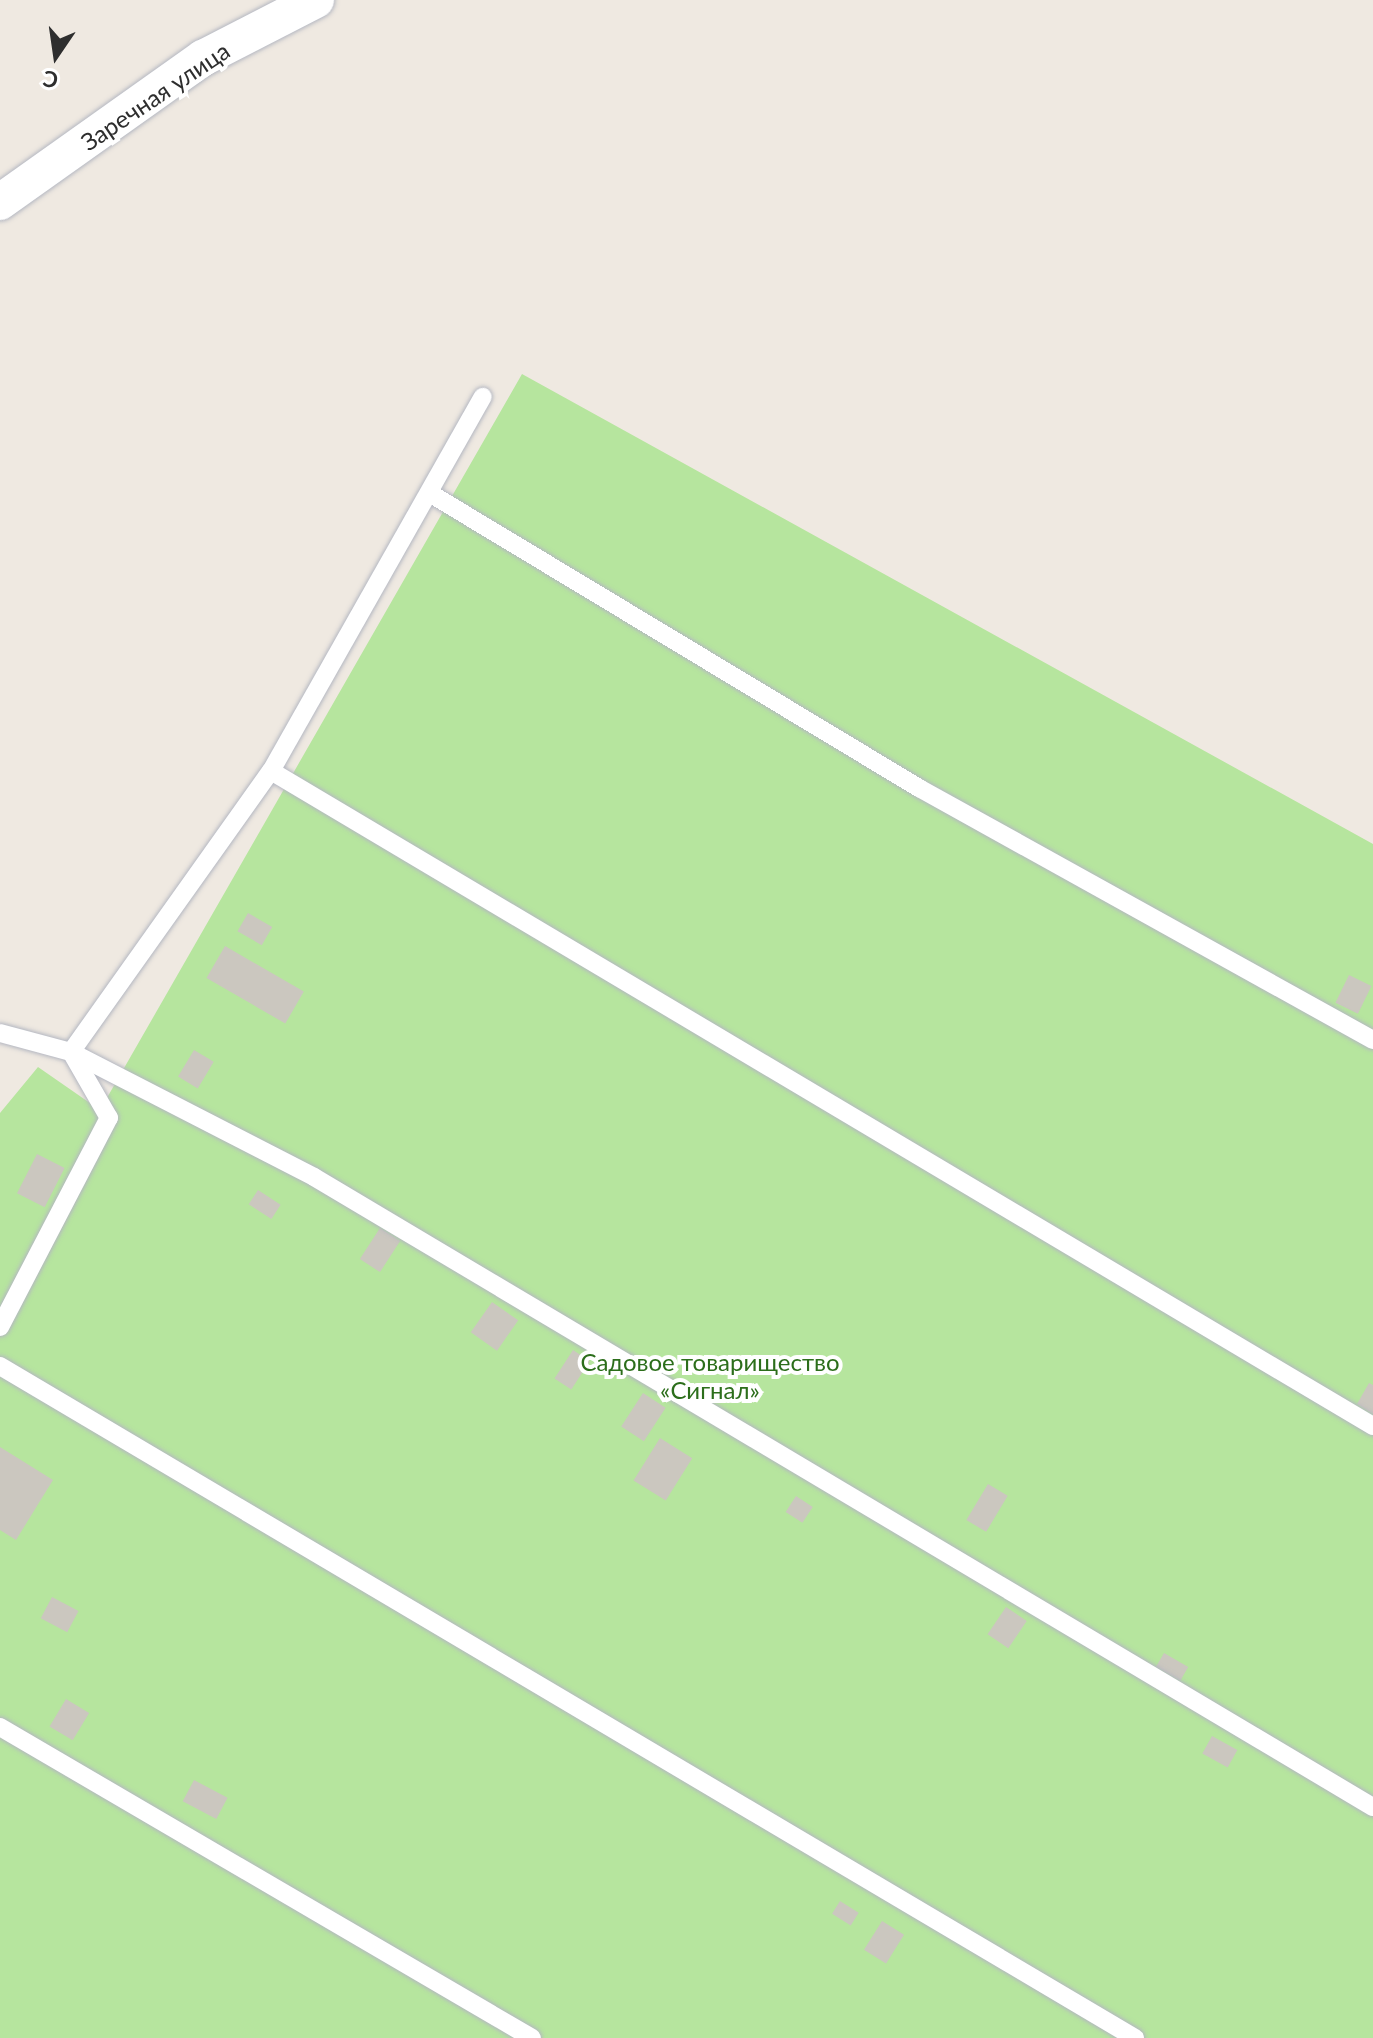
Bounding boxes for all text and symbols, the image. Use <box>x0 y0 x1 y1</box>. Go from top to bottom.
north arrow <box>16 16 96 96</box>
street label: Заречная улица <box>75 36 235 156</box>
text: С <box>40 65 61 95</box>
park label: Садовое товарищество «Сигнал» <box>580 1348 840 1404</box>

